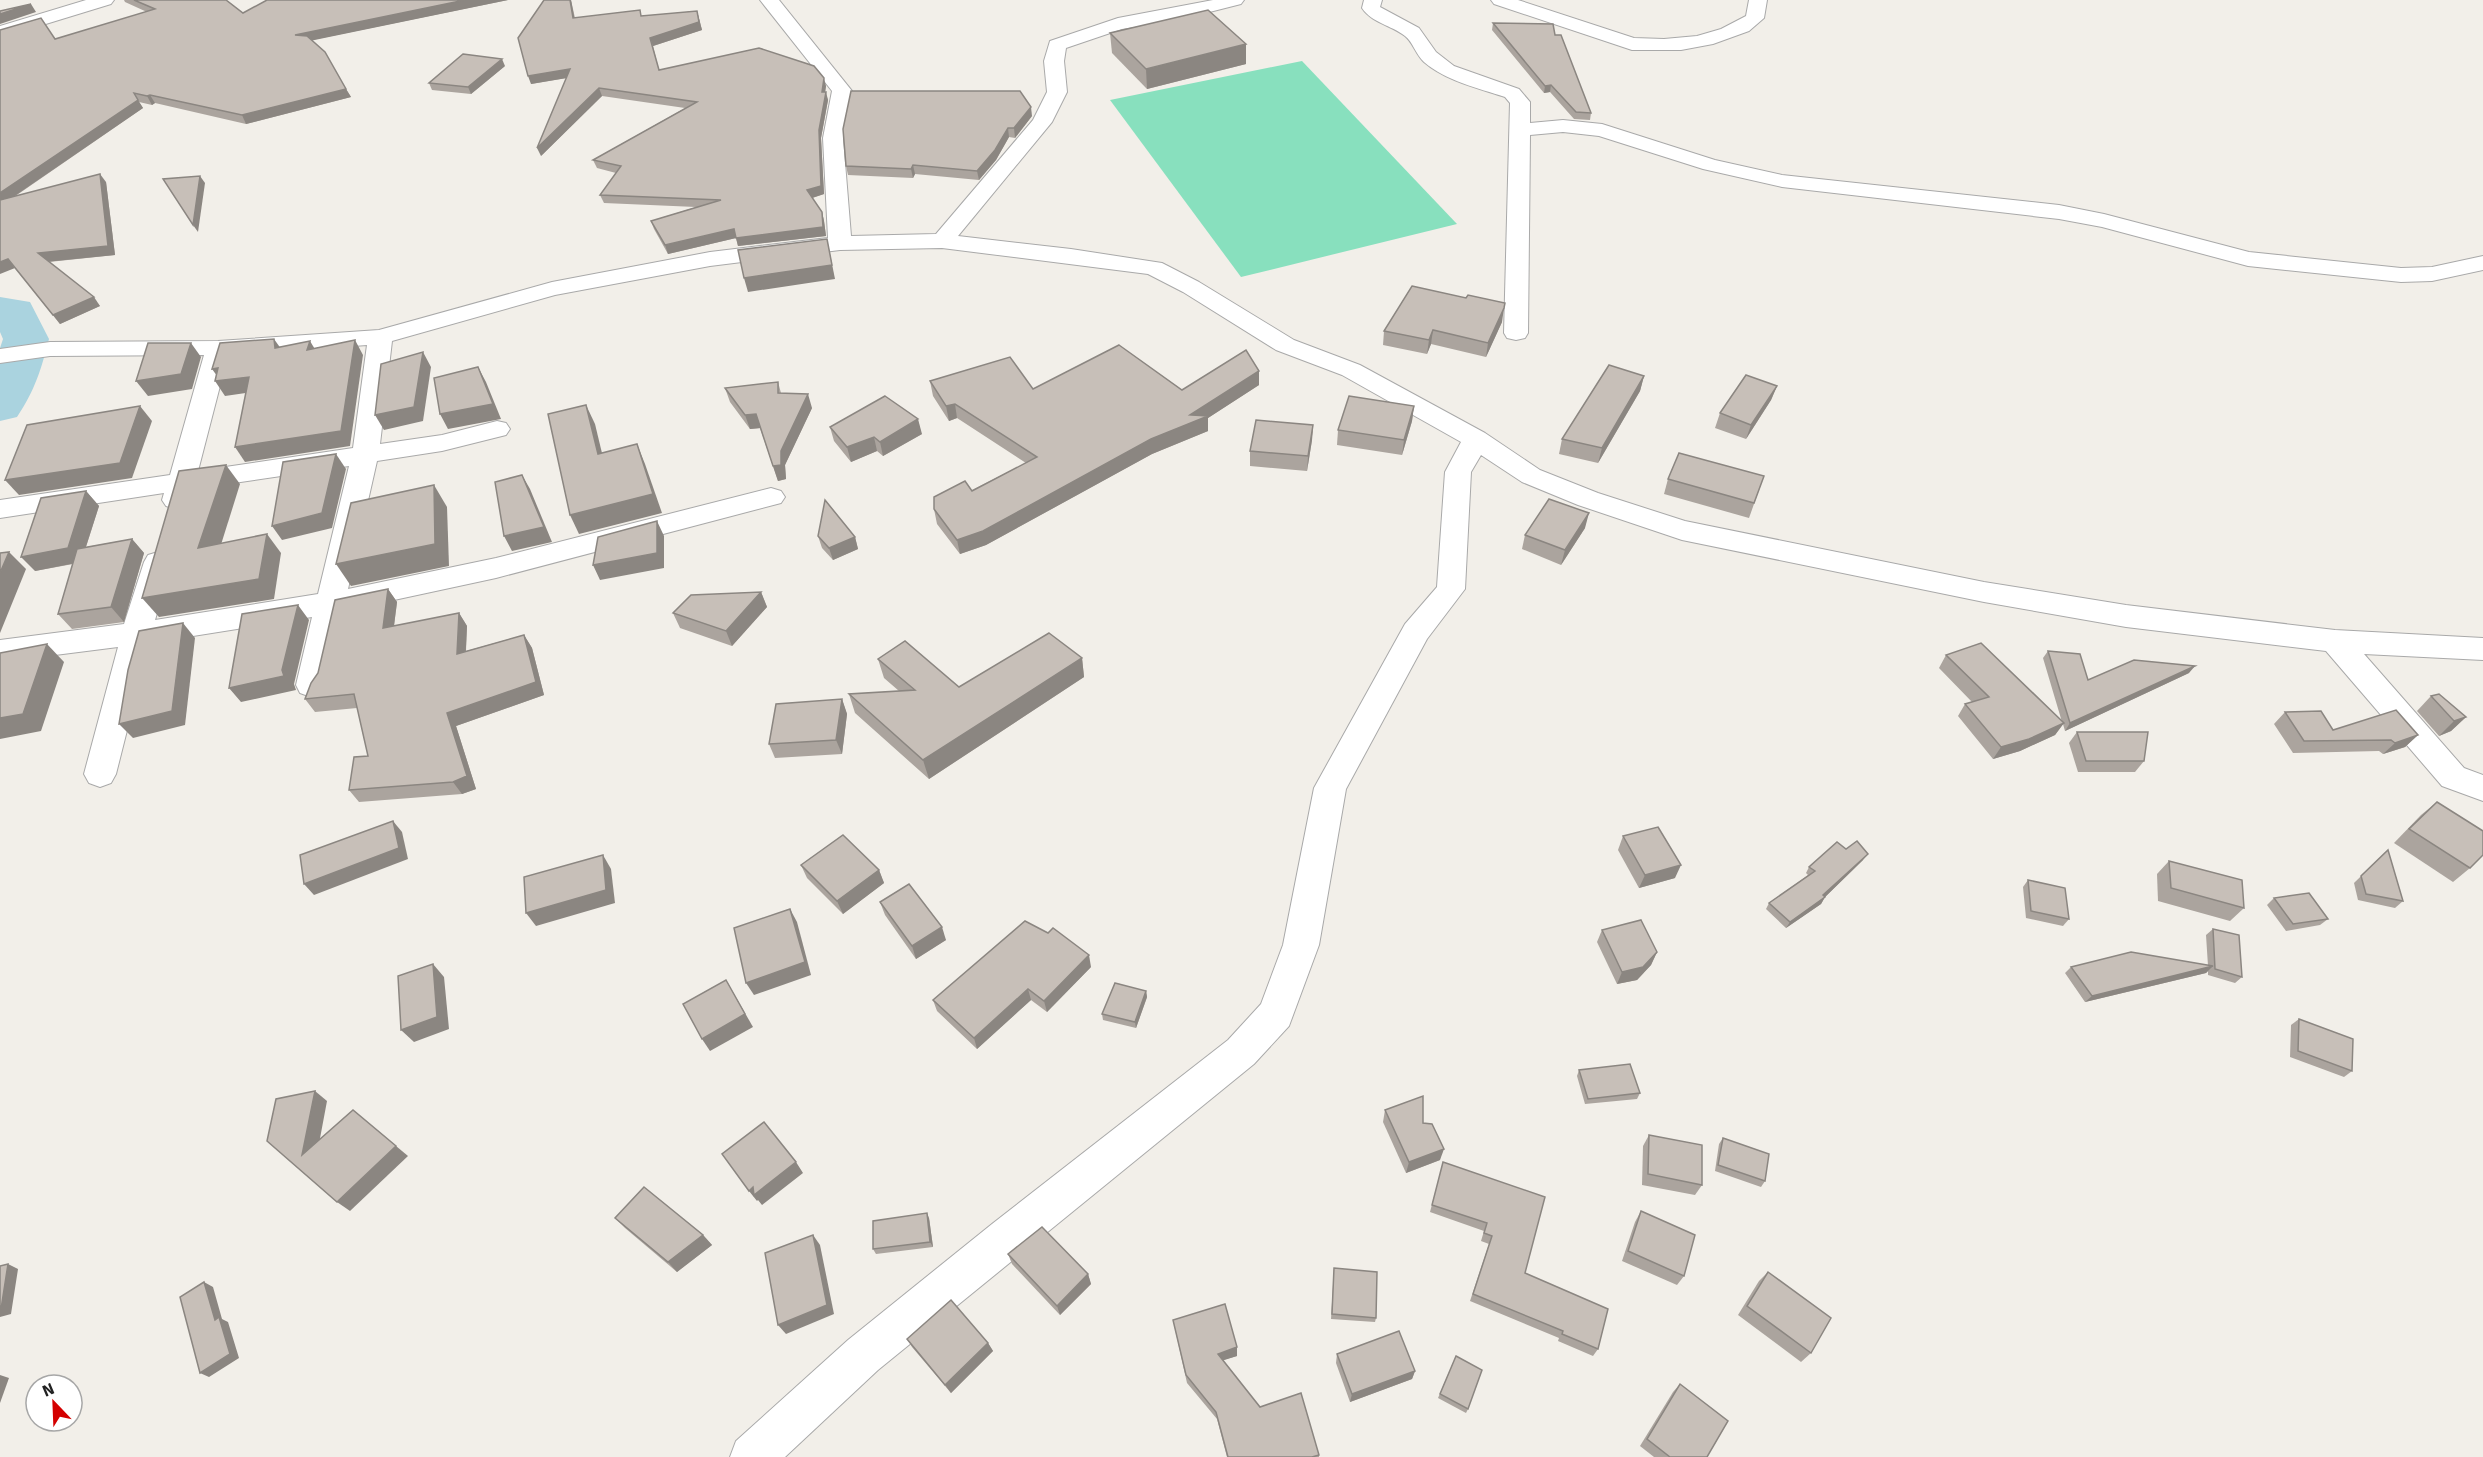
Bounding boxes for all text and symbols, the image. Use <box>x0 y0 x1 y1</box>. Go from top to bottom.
north arrow <box>24 1373 84 1433</box>
text: N <box>39 1379 58 1401</box>

